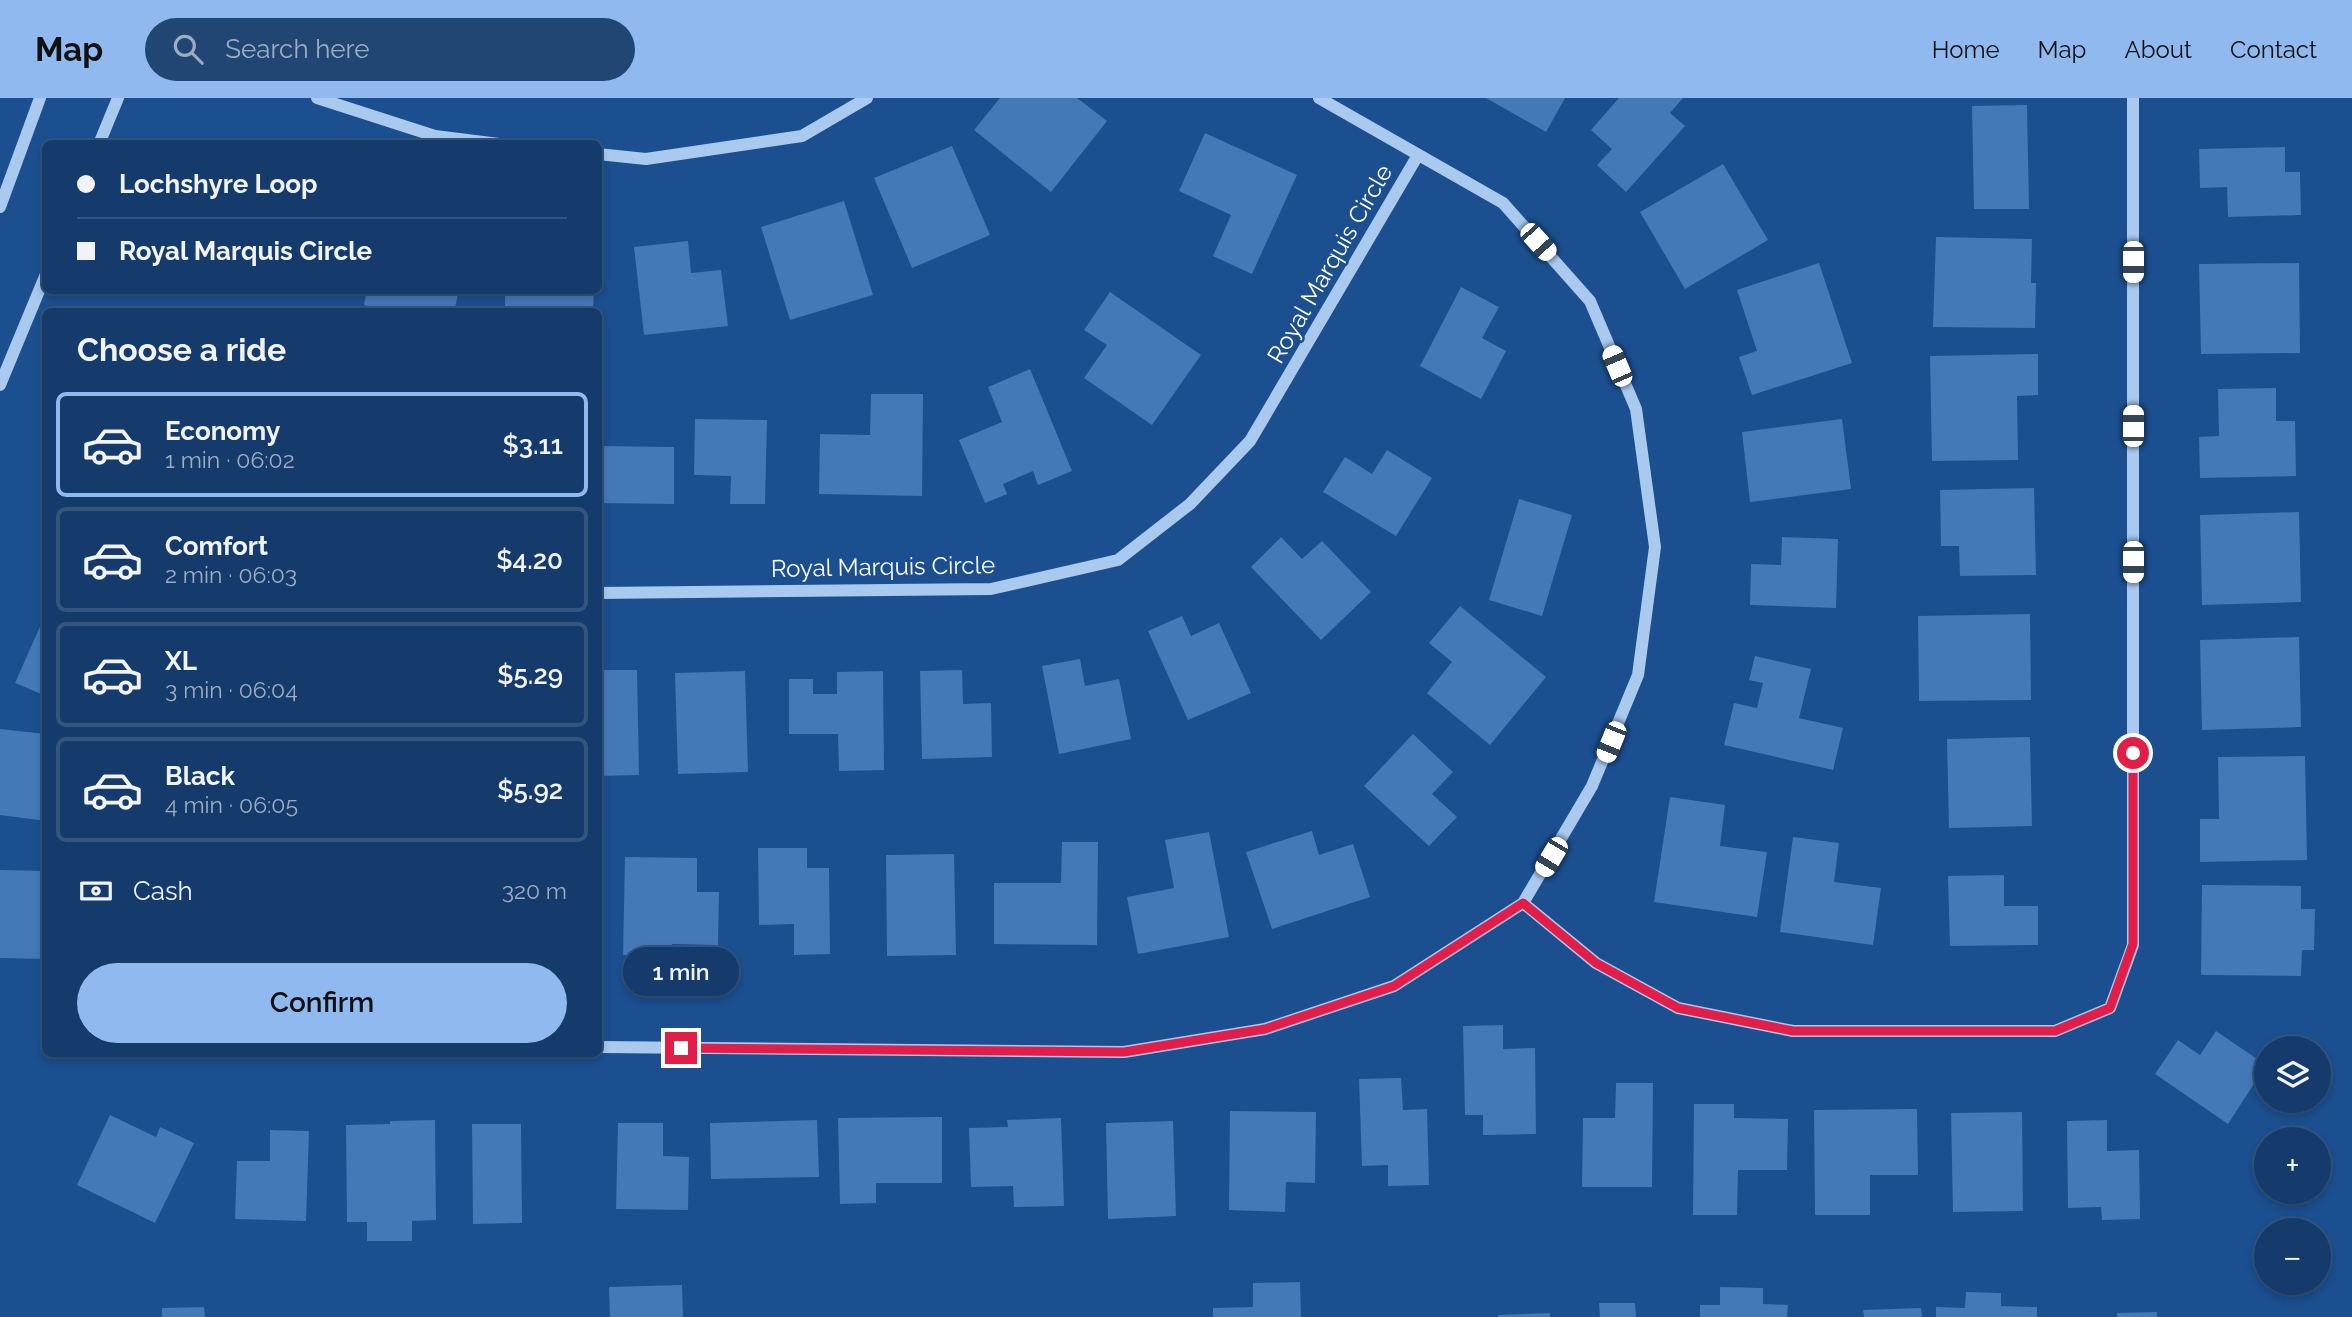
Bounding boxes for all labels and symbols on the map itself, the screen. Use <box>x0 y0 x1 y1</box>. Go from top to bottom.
street label: Royal Marquis Circle <box>1261 159 1398 368</box>
car <box>1517 219 1560 265</box>
car <box>2123 241 2144 283</box>
car <box>1600 343 1635 389</box>
car <box>2123 405 2144 447</box>
car <box>2123 541 2144 583</box>
street label: Royal Marquis Circle <box>771 550 995 583</box>
car <box>1594 719 1629 765</box>
route start <box>2117 737 2149 769</box>
car <box>1532 834 1571 880</box>
callout: 1 min <box>623 946 739 996</box>
route end <box>665 1032 697 1064</box>

